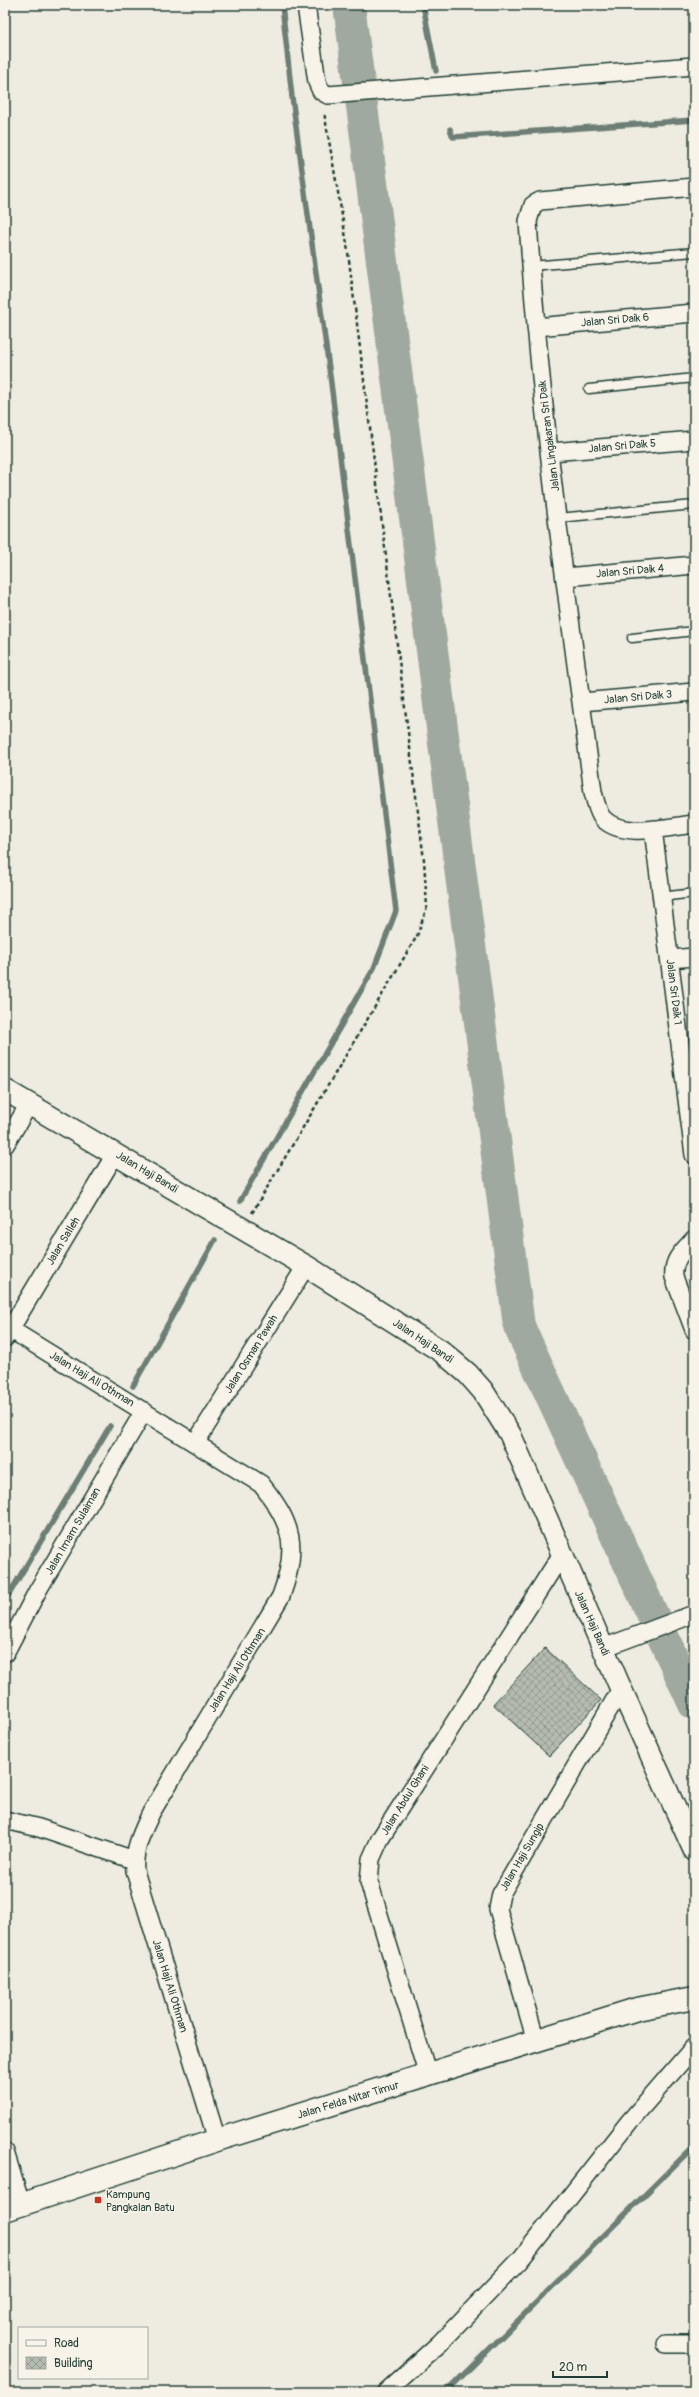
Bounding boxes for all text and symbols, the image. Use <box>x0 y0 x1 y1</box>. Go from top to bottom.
street label: Jalan Sri Daik 6 <box>580 311 650 329</box>
street label: Jalan Lingakaran Sri Daik <box>536 379 562 492</box>
street label: Jalan Sri Daik 5 <box>588 437 656 455</box>
street label: Jalan Sri Daik 4 <box>595 561 665 580</box>
street label: Jalan Sri Daik 3 <box>603 688 673 706</box>
street label: Jalan Sri Daik 1 <box>664 958 684 1026</box>
street label: Jalan Haji Bandi <box>114 1148 180 1196</box>
street label: Jalan Salleh <box>44 1215 82 1267</box>
street label: Jalan Osman Pawah <box>222 1312 280 1396</box>
street label: Jalan Haji Bandi <box>390 1316 456 1366</box>
street label: Jalan Haji Ali Othman <box>47 1348 137 1410</box>
street label: Jalan Imam Sulaiman <box>43 1485 103 1577</box>
street label: Jalan Haji Bandi <box>572 1588 612 1658</box>
street label: Jalan Haji Ali Othman <box>206 1626 268 1714</box>
street label: Jalan Abdul Ghani <box>378 1762 432 1837</box>
street label: Jalan Haji Sungip <box>497 1821 547 1893</box>
street label: Jalan Haji Ali Othman <box>150 1938 190 2034</box>
street label: Jalan Felda Nitar Timur <box>295 2078 401 2122</box>
place label: Kampung Pangkalan Batu <box>106 2188 175 2214</box>
marker: Kampung Pangkalan Batu <box>93 2195 103 2205</box>
legend <box>18 2327 148 2379</box>
text: Road <box>54 2336 79 2351</box>
scale bar <box>553 2353 607 2379</box>
text: Building <box>54 2356 93 2371</box>
text: 20 m <box>559 2360 588 2375</box>

